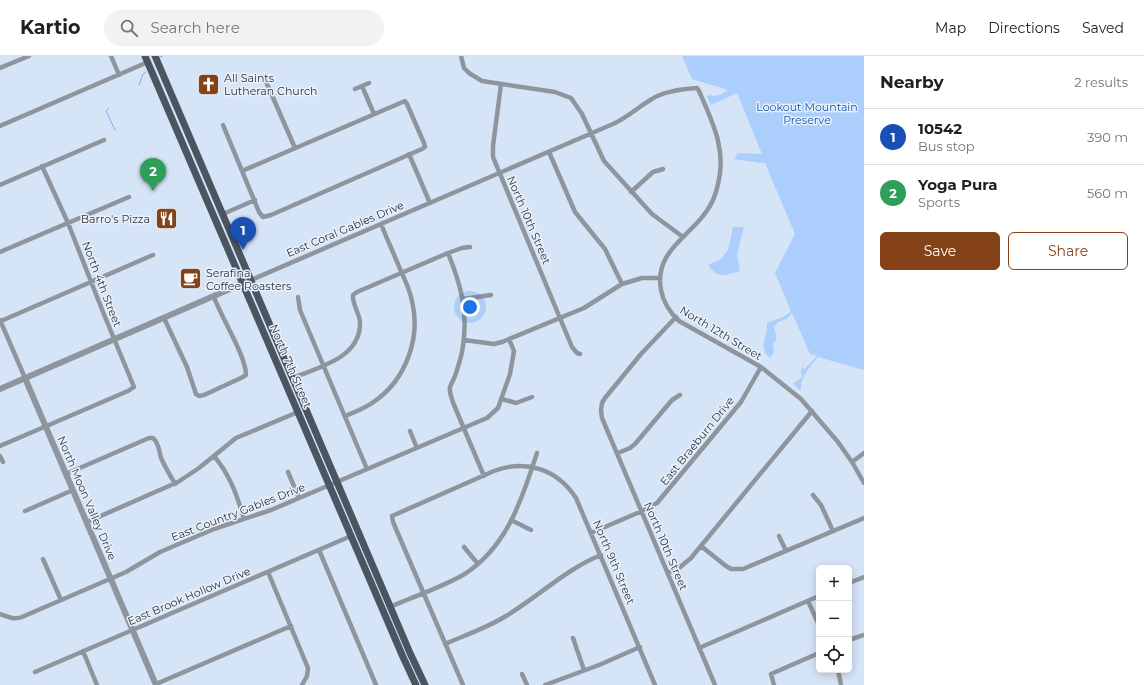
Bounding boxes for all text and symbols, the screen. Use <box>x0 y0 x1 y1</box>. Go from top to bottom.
search box <box>104 10 384 46</box>
text: Kartio <box>20 16 80 39</box>
icon: search <box>118 17 140 39</box>
text: Search here <box>150 18 240 37</box>
text: Map <box>935 19 966 37</box>
text: Directions <box>988 19 1060 37</box>
text: Saved <box>1082 19 1124 37</box>
church icon: All Saints Lutheran Church <box>195 71 221 97</box>
place label: All Saints Lutheran Church <box>224 71 318 98</box>
text: Nearby <box>880 72 944 92</box>
text: 2 results <box>1074 74 1128 90</box>
park label: Lookout Mountain Preserve <box>756 100 858 127</box>
text: 10542 <box>918 119 962 138</box>
text: 1 <box>890 129 896 145</box>
text: 390 m <box>1087 129 1128 145</box>
text: Bus stop <box>918 138 975 154</box>
pin: 2 <box>140 158 166 191</box>
street label: North 10th Street <box>504 174 554 267</box>
text: Yoga Pura <box>918 175 998 194</box>
text: 2 <box>889 185 897 201</box>
text: 560 m <box>1087 185 1128 201</box>
text: Sports <box>918 194 960 210</box>
street label: East Coral Gables Drive <box>284 198 406 260</box>
restaurant icon: Barro's Pizza <box>153 206 179 232</box>
place label: Barro's Pizza <box>81 212 150 226</box>
pin: 1 <box>230 217 256 250</box>
button: Save <box>880 232 1000 270</box>
button: Share <box>1008 232 1128 270</box>
street label: North 4th Street <box>79 239 125 329</box>
cafe icon: Serafina Coffee Roasters <box>178 266 204 292</box>
place label: Serafina Coffee Roasters <box>206 266 292 293</box>
your location <box>460 297 480 317</box>
street label: North 12th Street <box>677 303 765 363</box>
street label: North 7th Street <box>267 322 315 410</box>
street label: East Braeburn Drive <box>657 394 737 488</box>
street label: North Moon Valley Drive <box>54 434 120 563</box>
street label: East Country Gables Drive <box>169 480 307 544</box>
street label: North 10th Street <box>641 500 691 593</box>
street label: North 9th Street <box>590 518 638 607</box>
street label: East Brook Hollow Drive <box>125 564 253 628</box>
map controls <box>816 565 852 673</box>
button: + <box>816 565 852 601</box>
button: − <box>816 601 852 637</box>
button: locate <box>816 637 852 673</box>

